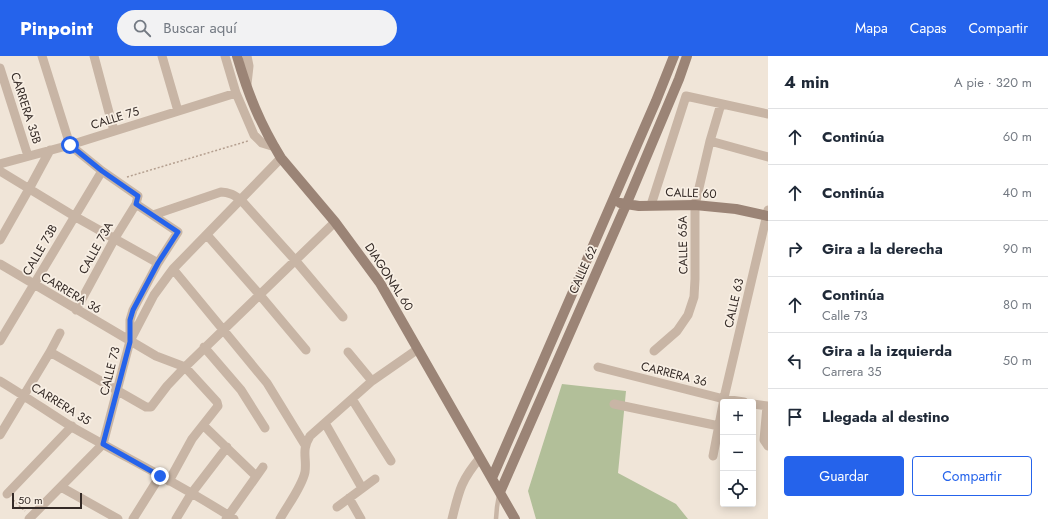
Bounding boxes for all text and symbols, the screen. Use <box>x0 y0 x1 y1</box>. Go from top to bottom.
search box <box>117 10 397 46</box>
text: Pinpoint <box>20 15 93 42</box>
icon: search <box>131 17 153 39</box>
text: Buscar aquí <box>163 17 237 39</box>
text: Mapa <box>855 18 888 38</box>
text: Capas <box>910 18 947 38</box>
text: Compartir <box>969 18 1028 38</box>
street label: CARRERA 35B <box>6 70 46 146</box>
text: 4 min <box>784 70 829 94</box>
text: A pie · 320 m <box>954 73 1032 92</box>
street label: CALLE 75 <box>88 102 142 134</box>
icon: ahead <box>784 126 806 148</box>
text: Continúa <box>822 126 884 148</box>
text: 60 m <box>1003 127 1032 146</box>
route start <box>61 136 79 154</box>
icon: ahead <box>784 182 806 204</box>
text: Continúa <box>822 182 884 204</box>
street label: CALLE 60 <box>665 183 717 203</box>
text: 40 m <box>1003 183 1032 202</box>
street label: CALLE 65A <box>673 215 693 274</box>
street label: CALLE 73A <box>74 218 118 278</box>
street label: CALLE 73B <box>18 221 62 279</box>
icon: right <box>784 238 806 260</box>
text: Gira a la derecha <box>822 238 943 260</box>
street label: DIAGONAL 60 <box>360 239 418 315</box>
text: 90 m <box>1003 239 1032 258</box>
street label: CALLE 62 <box>564 243 602 297</box>
street label: CARRERA 36 <box>37 268 105 318</box>
street label: CALLE 63 <box>720 276 749 330</box>
text: Continúa <box>822 284 884 306</box>
icon: ahead <box>784 294 806 316</box>
text: 80 m <box>1003 295 1032 314</box>
text: Calle 73 <box>822 306 868 325</box>
text: Gira a la izquierda <box>822 340 952 362</box>
street label: CALLE 73 <box>95 344 125 397</box>
icon: left <box>784 350 806 372</box>
text: 50 m <box>1003 351 1032 370</box>
street label: CARRERA 36 <box>639 357 709 391</box>
text: Carrera 35 <box>822 362 882 381</box>
street label: CARRERA 35 <box>28 378 95 430</box>
map controls <box>720 399 756 507</box>
button: + <box>720 399 756 435</box>
icon: arrive <box>784 406 806 428</box>
text: Llegada al destino <box>822 406 949 428</box>
button: − <box>720 435 756 471</box>
button: Guardar <box>784 456 904 496</box>
button: Compartir <box>912 456 1032 496</box>
route end <box>151 467 169 485</box>
button: locate <box>720 471 756 507</box>
scale bar <box>12 491 82 510</box>
text: 50 m <box>18 492 43 508</box>

